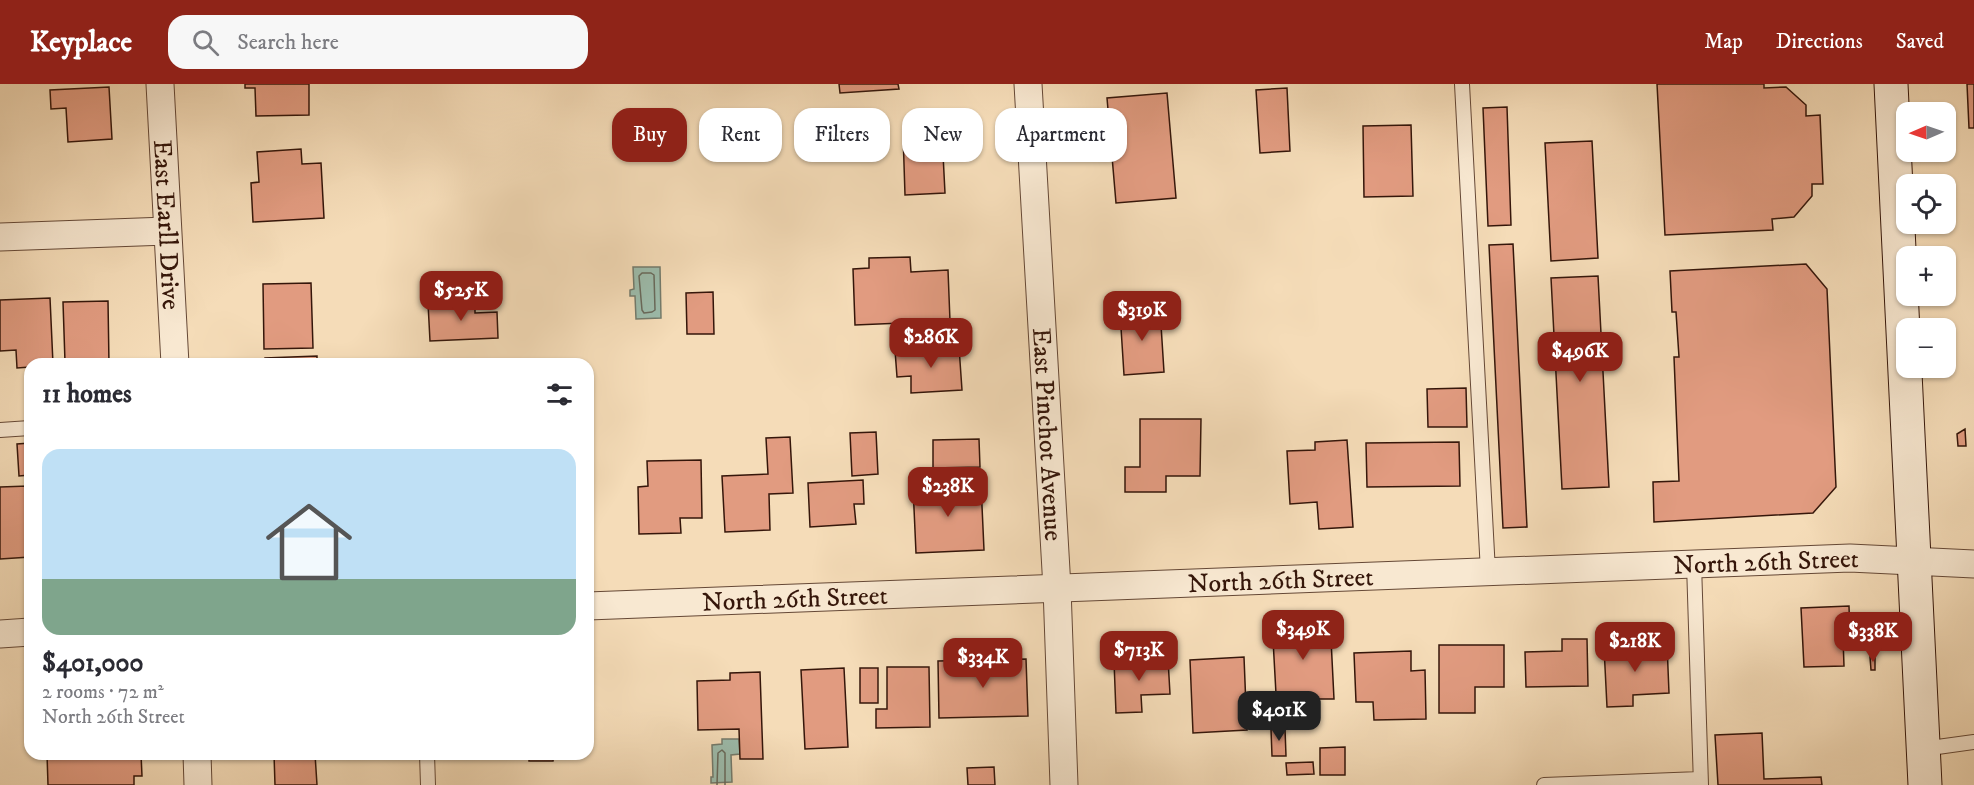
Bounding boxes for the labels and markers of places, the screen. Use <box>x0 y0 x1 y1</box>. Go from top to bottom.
pin: $525K <box>419 271 503 322</box>
pin: $319K <box>1100 291 1184 342</box>
pin: $286K <box>889 318 973 369</box>
pin: $496K <box>1538 332 1622 383</box>
pin: $238K <box>906 467 990 518</box>
pin: $349K <box>1261 610 1345 661</box>
pin: $338K <box>1831 612 1915 663</box>
pin: $218K <box>1593 622 1677 673</box>
pin: $713K <box>1097 631 1181 682</box>
pin: $334K <box>941 638 1025 689</box>
pin: $401K <box>1237 691 1321 742</box>

